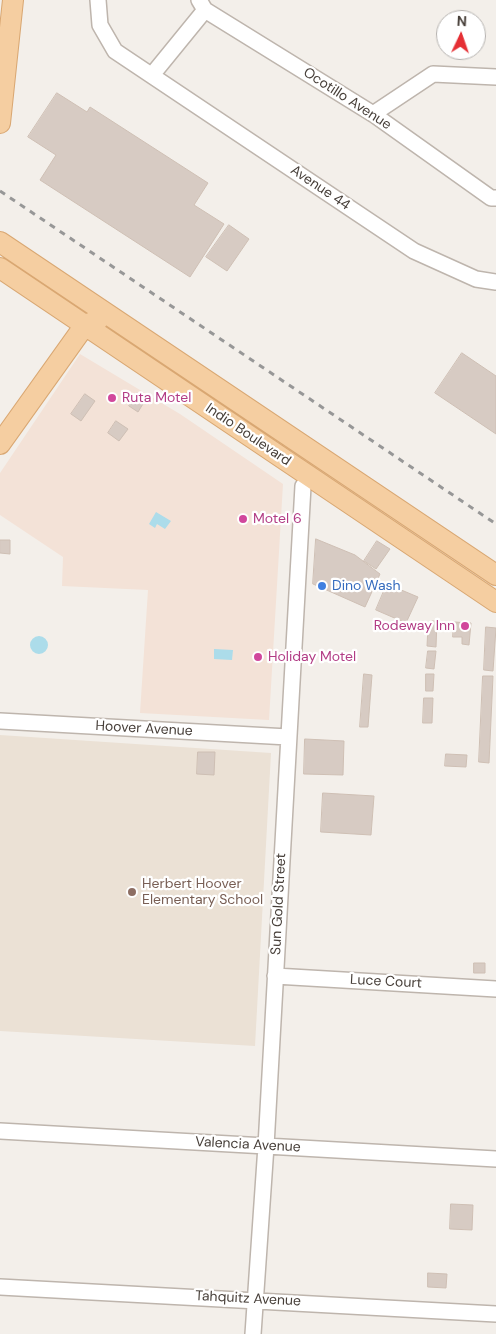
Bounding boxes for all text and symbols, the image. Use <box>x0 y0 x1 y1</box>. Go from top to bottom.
north arrow <box>436 10 486 60</box>
text: N <box>456 12 467 30</box>
street label: Ocotillo Avenue <box>300 64 394 134</box>
street label: Avenue 44 <box>287 162 353 214</box>
place label: Ruta Motel <box>122 390 191 406</box>
marker: Ruta Motel <box>106 392 118 404</box>
street label: Indio Boulevard <box>202 400 294 470</box>
place label: Motel 6 <box>253 511 302 527</box>
marker: Motel 6 <box>237 513 249 525</box>
place label: Dino Wash <box>332 578 401 594</box>
marker: Dino Wash <box>316 580 328 592</box>
place label: Rodeway Inn <box>374 618 455 634</box>
marker: Rodeway Inn <box>459 620 471 632</box>
place label: Holiday Motel <box>268 649 356 665</box>
marker: Holiday Motel <box>252 651 264 663</box>
street label: Hoover Avenue <box>95 718 193 740</box>
street label: Sun Gold Street <box>268 853 290 955</box>
place label: Herbert Hoover Elementary School <box>142 876 263 909</box>
marker: Herbert Hoover Elementary School <box>126 886 138 898</box>
street label: Luce Court <box>350 972 422 992</box>
street label: Valencia Avenue <box>195 1134 301 1156</box>
street label: Tahquitz Avenue <box>195 1288 301 1310</box>

